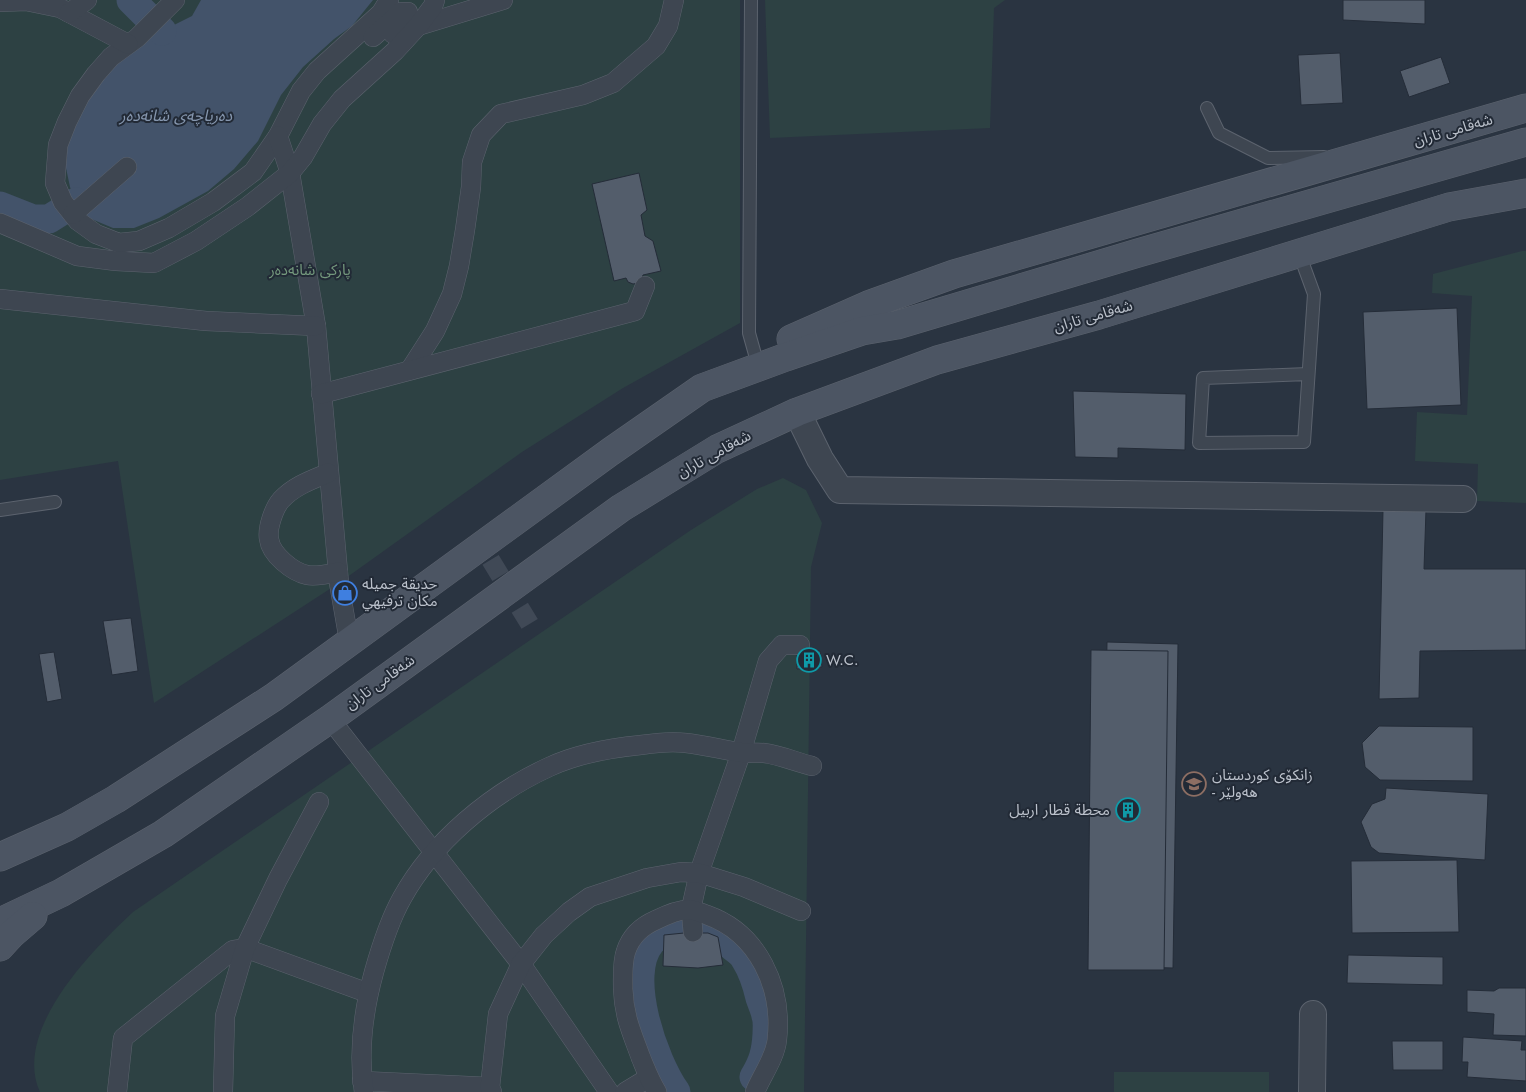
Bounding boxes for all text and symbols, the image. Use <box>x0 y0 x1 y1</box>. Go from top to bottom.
water label: دەریاچەی شانەدەر <box>118 104 233 127</box>
street label: شەقامی تاران <box>1411 108 1495 152</box>
park label: پارکی شانەدەر <box>268 259 351 281</box>
street label: شەقامی تاران <box>1051 294 1135 338</box>
street label: شەقامی تاران <box>673 425 755 483</box>
place label: حديقة جميله مكان ترفيهي <box>362 573 438 612</box>
shop icon: حديقة جميله مكان ترفيهي <box>332 580 358 606</box>
building icon: W.C. <box>796 647 822 673</box>
street label: شەقامی تاران <box>341 649 420 715</box>
place label: W.C. <box>826 649 858 671</box>
place label: زانکۆی کوردستان - هەولێر <box>1212 764 1313 803</box>
school or university icon: زانکۆی کوردستان - هەولێر <box>1181 771 1207 797</box>
building icon: محطة قطار اربيل <box>1115 797 1141 823</box>
place label: محطة قطار اربيل <box>1009 799 1110 821</box>

